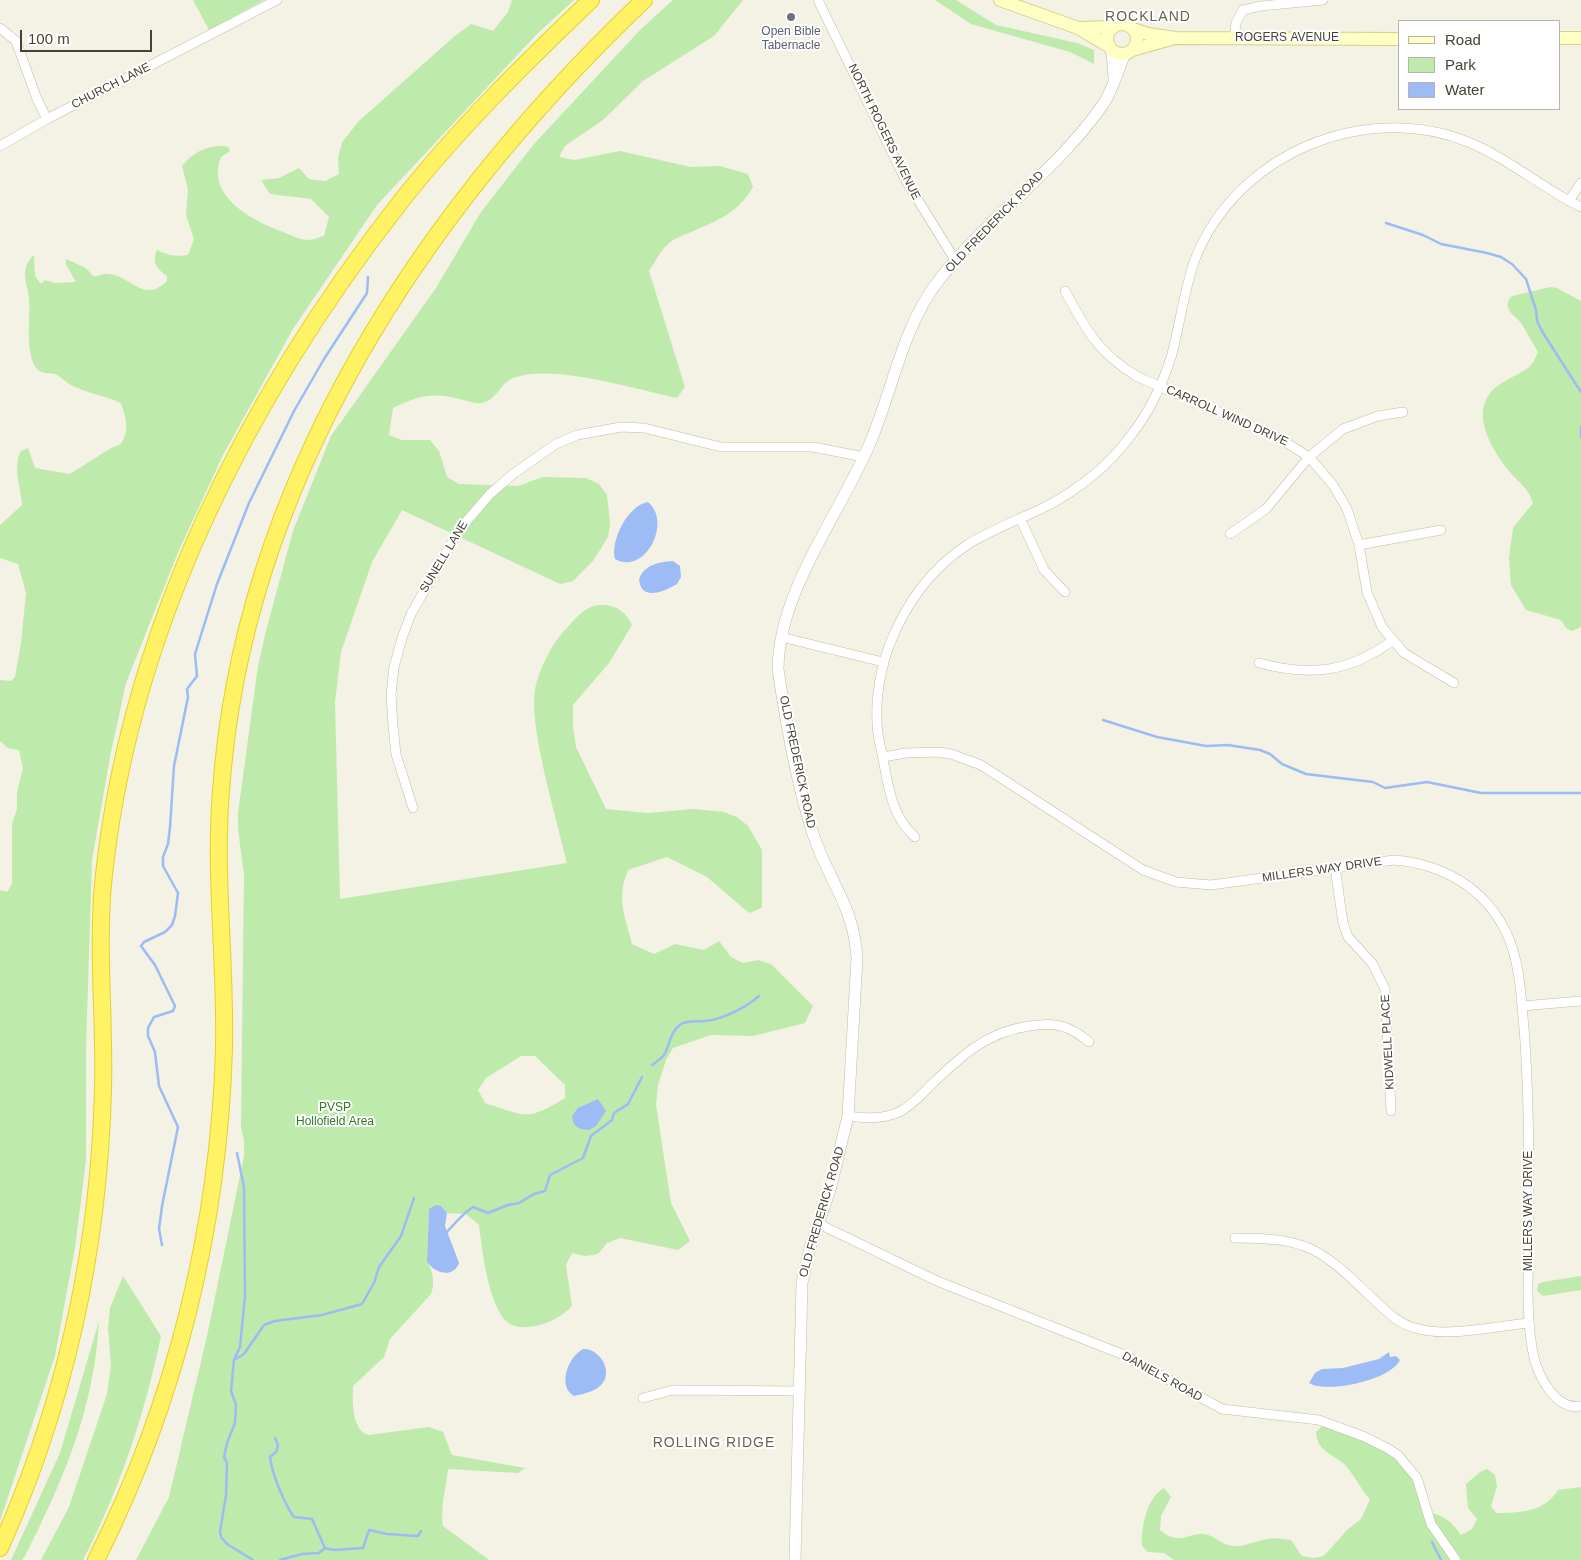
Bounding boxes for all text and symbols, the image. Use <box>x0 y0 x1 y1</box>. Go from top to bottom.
district label: ROCKLAND <box>1104 9 1192 25</box>
marker: Open Bible Tabernacle <box>785 11 797 23</box>
scale bar <box>22 20 155 52</box>
legend <box>1398 20 1561 110</box>
place label: Open Bible Tabernacle <box>761 25 821 53</box>
text: 100 m <box>28 30 70 47</box>
street label: ROGERS AVENUE <box>1235 31 1339 45</box>
text: Road <box>1445 31 1481 48</box>
text: Park <box>1445 56 1476 73</box>
street label: CHURCH LANE <box>69 60 153 112</box>
street label: NORTH ROGERS AVENUE <box>845 62 923 202</box>
text: Water <box>1445 81 1484 98</box>
street label: OLD FREDERICK ROAD <box>943 168 1047 276</box>
street label: CARROLL WIND DRIVE <box>1164 383 1290 449</box>
street label: SUNELL LANE <box>417 518 471 596</box>
street label: OLD FREDERICK ROAD <box>776 694 818 830</box>
street label: MILLERS WAY DRIVE <box>1261 854 1383 886</box>
street label: KIDWELL PLACE <box>1378 994 1398 1090</box>
park label: PVSP Hollofield Area <box>296 1101 374 1129</box>
street label: OLD FREDERICK ROAD <box>796 1145 848 1279</box>
street label: MILLERS WAY DRIVE <box>1522 1151 1536 1271</box>
street label: DANIELS ROAD <box>1119 1349 1205 1405</box>
district label: ROLLING RIDGE <box>651 1435 777 1451</box>

